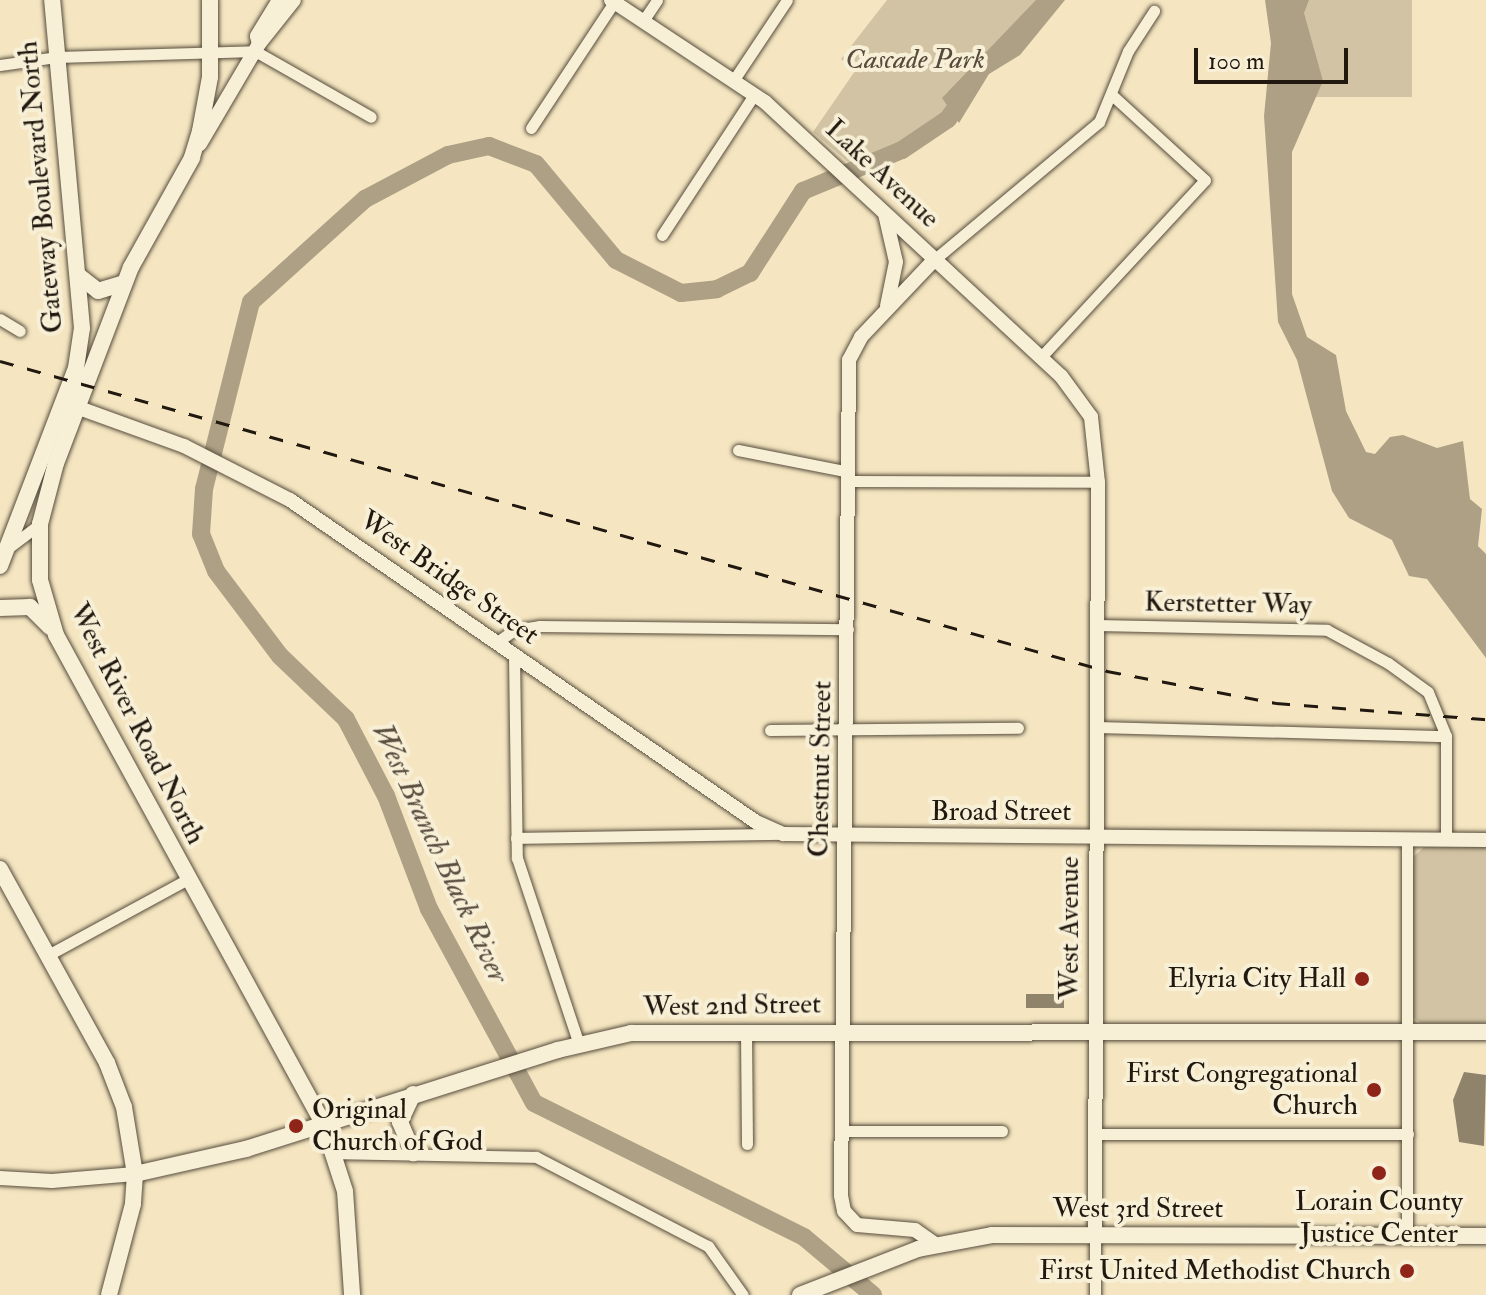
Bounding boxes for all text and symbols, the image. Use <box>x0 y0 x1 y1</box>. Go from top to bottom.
scale bar <box>1198 32 1352 82</box>
street label: Gateway Boulevard North <box>11 40 71 334</box>
park label: Cascade Park <box>845 43 985 77</box>
text: 100 m <box>1208 46 1265 77</box>
street label: Lake Avenue <box>818 113 946 235</box>
street label: West Bridge Street <box>353 504 545 652</box>
street label: Kerstetter Way <box>1144 586 1312 622</box>
street label: West River Road North <box>62 598 212 850</box>
street label: Chestnut Street <box>803 680 839 858</box>
water label: West Branch Black River <box>364 717 516 989</box>
street label: Broad Street <box>931 795 1071 829</box>
street label: West Avenue <box>1053 856 1087 1000</box>
place label: Elyria City Hall <box>1168 962 1346 996</box>
marker: Elyria City Hall <box>1353 970 1371 988</box>
street label: West 2nd Street <box>643 988 821 1024</box>
place label: First Congregational Church <box>1126 1057 1358 1123</box>
marker: First Congregational Church <box>1365 1081 1383 1099</box>
place label: Original Church of God <box>312 1093 483 1159</box>
marker: Original Church of God <box>287 1117 305 1135</box>
marker: Lorain County Justice Center <box>1370 1164 1388 1182</box>
place label: Lorain County Justice Center <box>1295 1185 1463 1251</box>
street label: West 3rd Street <box>1053 1192 1223 1226</box>
place label: First United Methodist Church <box>1039 1254 1391 1288</box>
marker: First United Methodist Church <box>1398 1262 1416 1280</box>

